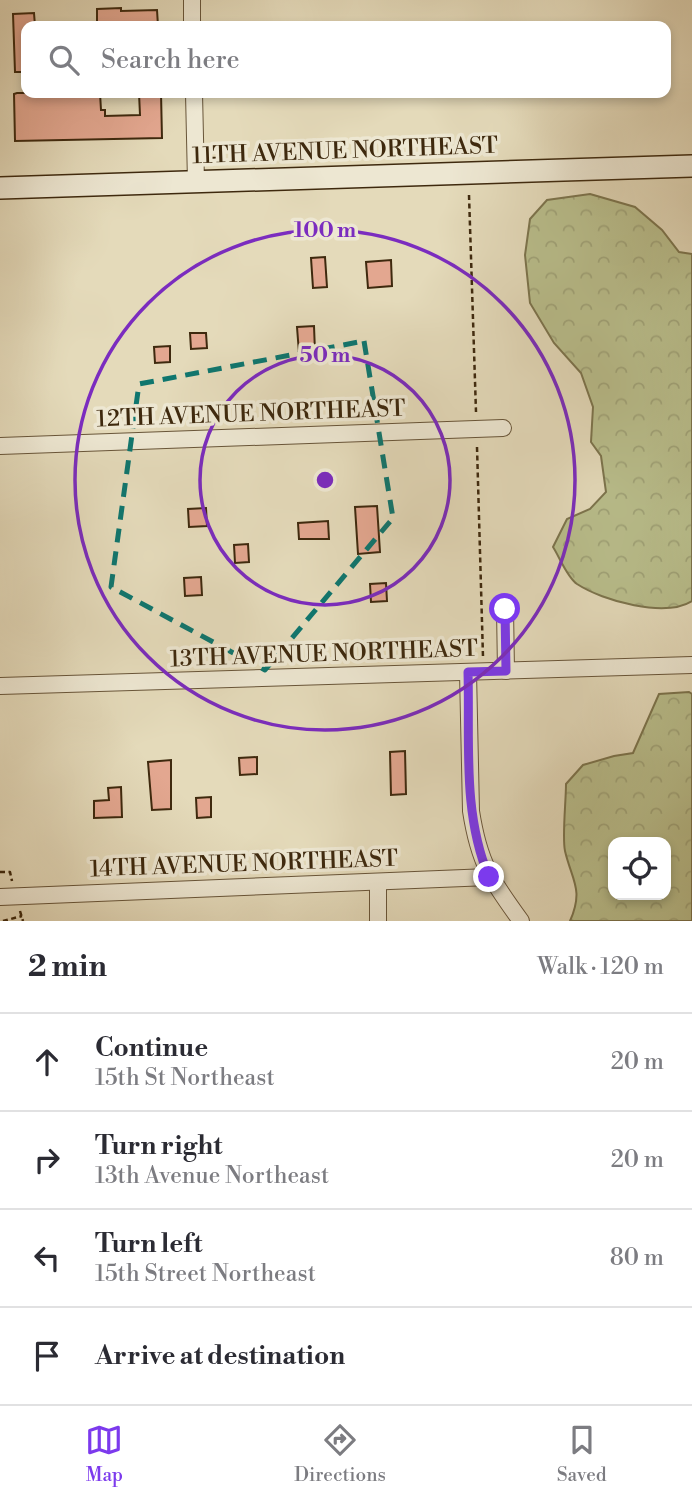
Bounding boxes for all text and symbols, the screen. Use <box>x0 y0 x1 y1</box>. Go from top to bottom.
search box <box>21 21 671 98</box>
icon: search <box>45 41 83 79</box>
text: Search here <box>101 44 240 76</box>
street label: 11TH AVENUE NORTHEAST <box>191 132 499 170</box>
text: 100 m <box>294 218 356 244</box>
text: 50 m <box>300 343 350 369</box>
street label: 12TH AVENUE NORTHEAST <box>96 395 406 433</box>
centre of rings <box>313 468 337 492</box>
route start <box>489 593 520 624</box>
street label: 13TH AVENUE NORTHEAST <box>169 635 479 673</box>
map controls <box>608 837 671 900</box>
button: locate <box>608 837 671 900</box>
street label: 14TH AVENUE NORTHEAST <box>89 845 399 883</box>
route end <box>473 861 504 892</box>
text: 2 min <box>28 948 107 986</box>
text: Walk · 120 m <box>537 953 664 981</box>
text: Continue <box>95 1032 208 1064</box>
icon: ahead <box>28 1043 66 1081</box>
text: 20 m <box>611 1048 664 1076</box>
text: 15th St Northeast <box>95 1064 275 1092</box>
text: Turn right <box>95 1130 223 1162</box>
icon: right <box>28 1141 66 1179</box>
text: 20 m <box>611 1146 664 1174</box>
text: 13th Avenue Northeast <box>95 1162 329 1190</box>
text: Turn left <box>95 1228 203 1260</box>
icon: left <box>28 1239 66 1277</box>
text: 80 m <box>610 1244 664 1272</box>
text: 15th Street Northeast <box>95 1260 316 1288</box>
icon: arrive <box>28 1337 66 1375</box>
text: Arrive at destination <box>95 1340 345 1372</box>
tab: Map <box>85 1421 123 1487</box>
tab: Directions <box>294 1421 386 1487</box>
tab: Saved <box>557 1421 607 1487</box>

